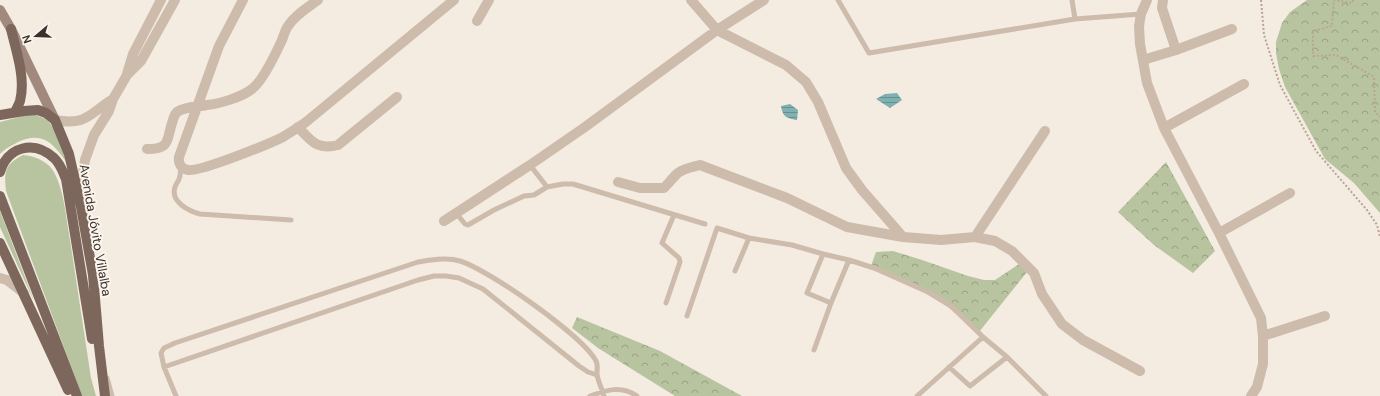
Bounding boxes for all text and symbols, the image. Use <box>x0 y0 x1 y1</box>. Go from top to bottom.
north arrow <box>16 16 56 56</box>
text: N <box>19 33 34 45</box>
street label: Avenida Jóvito Villalba <box>76 163 116 297</box>

